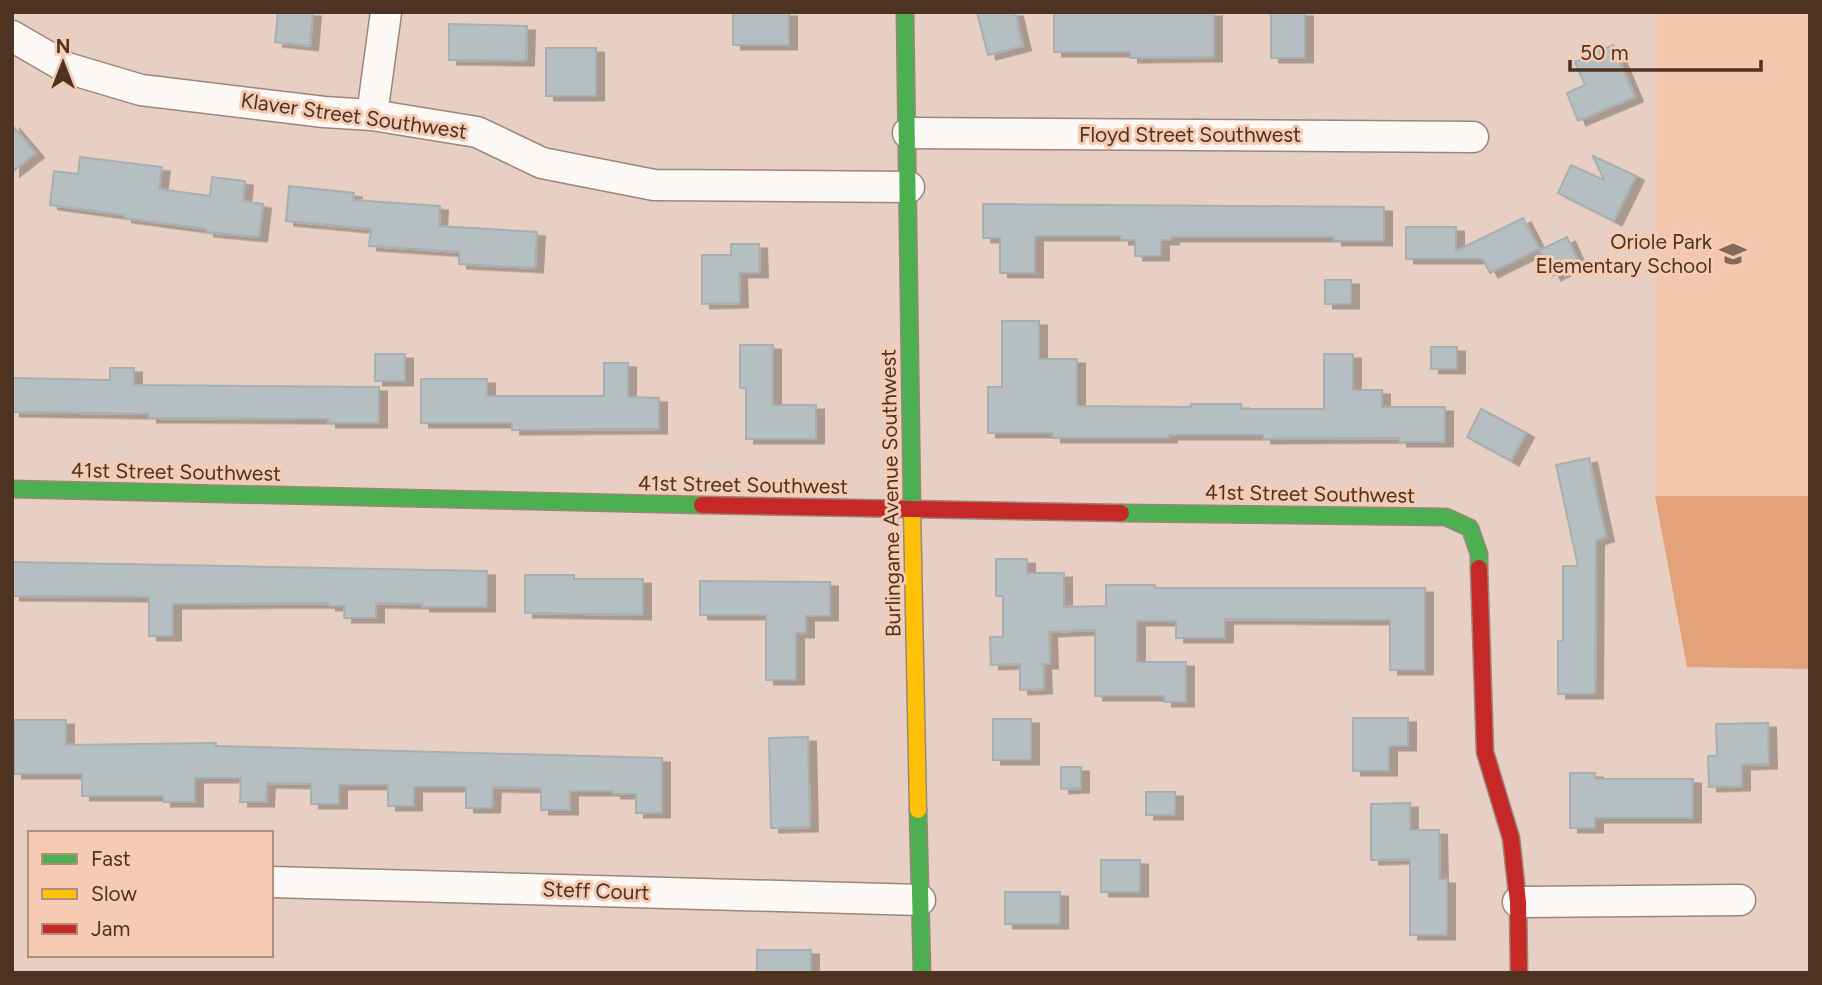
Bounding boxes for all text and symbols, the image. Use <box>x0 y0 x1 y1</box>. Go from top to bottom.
north arrow <box>28 28 98 98</box>
scale bar <box>1570 28 1761 72</box>
text: N <box>56 35 70 58</box>
text: 50 m <box>1580 40 1629 65</box>
street label: Klaver Street Southwest <box>239 87 469 144</box>
street label: Floyd Street Southwest <box>1079 122 1301 147</box>
place label: Oriole Park Elementary School <box>1536 229 1713 278</box>
school or university icon: Oriole Park Elementary School <box>1718 239 1748 269</box>
street label: Burlingame Avenue Southwest <box>875 349 906 637</box>
street label: 41st Street Southwest <box>71 457 281 486</box>
street label: 41st Street Southwest <box>638 470 848 499</box>
street label: 41st Street Southwest <box>1205 479 1415 508</box>
legend <box>28 831 273 957</box>
text: Fast <box>91 846 131 871</box>
street label: Steff Court <box>542 876 650 905</box>
text: Slow <box>91 881 137 906</box>
text: Jam <box>91 916 130 941</box>

